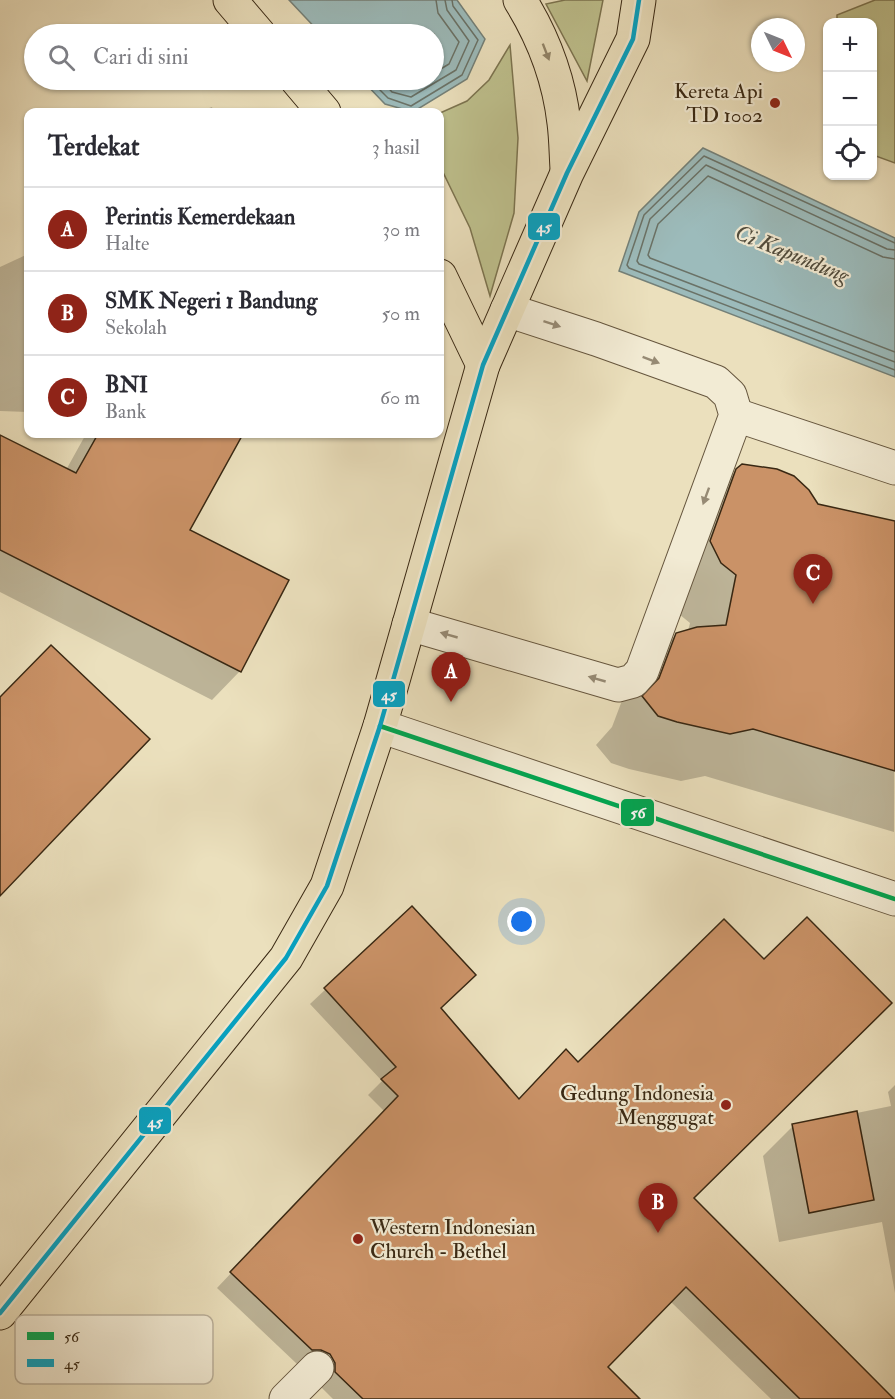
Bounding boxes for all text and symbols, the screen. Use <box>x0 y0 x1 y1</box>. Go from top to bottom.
north arrow <box>751 18 805 72</box>
map controls <box>823 18 877 180</box>
button: + <box>823 18 877 72</box>
search box <box>24 24 444 90</box>
icon: search <box>45 41 78 74</box>
text: Cari di sini <box>93 43 189 71</box>
one-way arrow <box>541 44 551 62</box>
button: − <box>823 72 877 126</box>
place label: Kereta Api TD 1002 <box>674 78 763 129</box>
marker: Kereta Api TD 1002 <box>768 96 782 110</box>
button: locate <box>823 126 877 180</box>
text: Terdekat <box>48 131 139 163</box>
text: 3 hasil <box>372 135 420 160</box>
text: Perintis Kemerdekaan <box>105 203 295 231</box>
line badge: 45 <box>527 212 561 241</box>
text: A <box>61 217 74 242</box>
text: 30 m <box>382 217 420 242</box>
text: 45 <box>535 217 553 237</box>
water label: Ci Kapundung <box>731 218 854 290</box>
text: Halte <box>105 231 149 256</box>
text: SMK Negeri 1 Bandung <box>105 287 317 315</box>
text: B <box>61 301 74 326</box>
text: 50 m <box>381 301 420 326</box>
text: Sekolah <box>105 315 167 340</box>
one-way arrow <box>543 320 561 330</box>
one-way arrow <box>642 355 660 365</box>
text: BNI <box>105 371 148 399</box>
text: C <box>60 385 75 410</box>
text: 60 m <box>380 385 420 410</box>
text: Bank <box>105 399 146 424</box>
one-way arrow <box>701 487 711 505</box>
pin: C <box>794 554 832 604</box>
one-way arrow <box>440 630 458 639</box>
pin: A <box>432 652 470 702</box>
one-way arrow <box>588 674 606 683</box>
line badge: 45 <box>372 680 406 708</box>
text: 45 <box>380 685 398 705</box>
line badge: 56 <box>620 798 655 827</box>
text: 56 <box>630 803 647 823</box>
your location <box>507 907 536 936</box>
place label: Gedung Indonesia Menggugat <box>560 1080 714 1131</box>
marker: Gedung Indonesia Menggugat <box>719 1098 733 1112</box>
line badge: 45 <box>138 1106 172 1135</box>
text: 45 <box>146 1112 164 1132</box>
pin: B <box>638 1184 678 1233</box>
place label: Western Indonesian Church - Bethel <box>369 1214 536 1265</box>
marker: Western Indonesian Church - Bethel <box>351 1232 365 1246</box>
legend <box>15 1315 213 1384</box>
text: 56 <box>64 1327 80 1347</box>
text: 45 <box>64 1354 80 1374</box>

